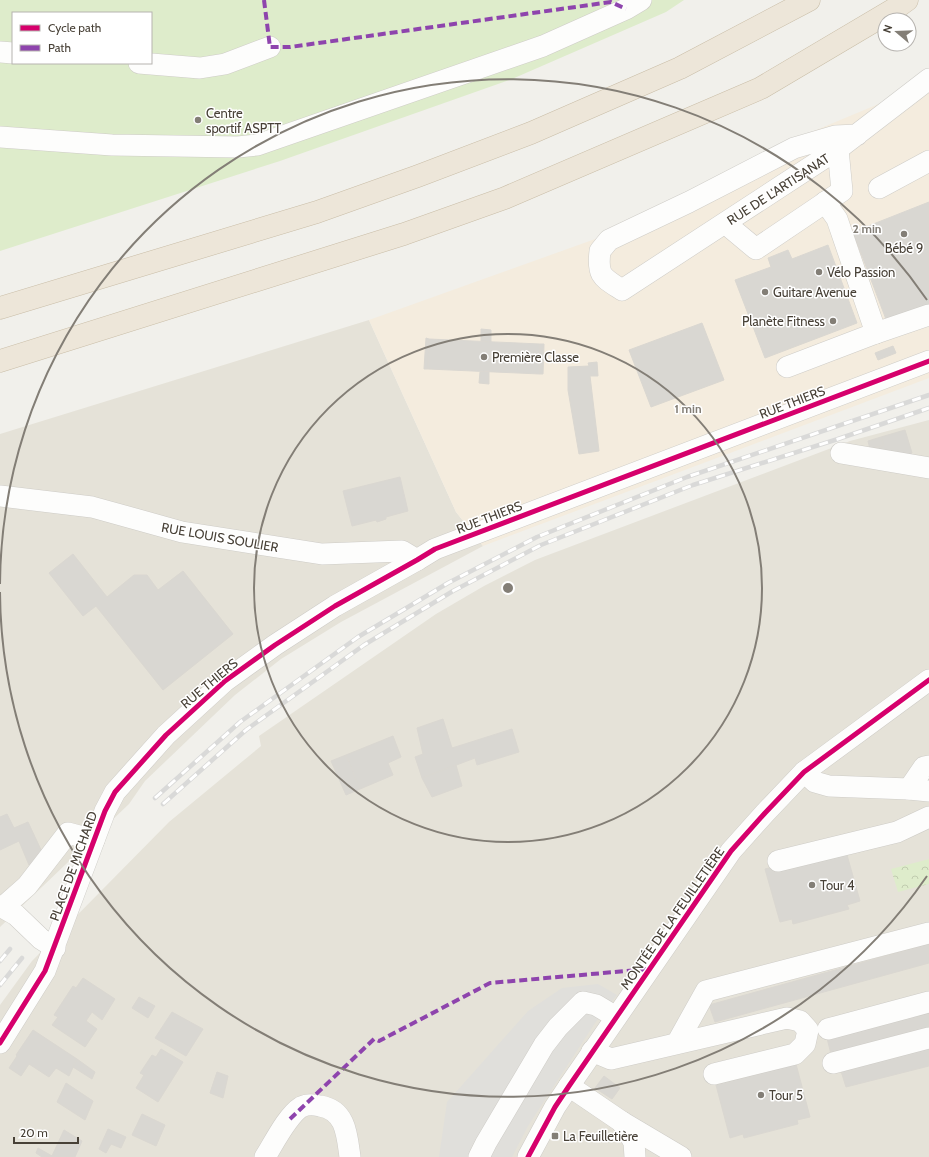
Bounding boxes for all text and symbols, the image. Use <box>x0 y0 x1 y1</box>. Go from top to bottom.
legend <box>12 12 152 64</box>
north arrow <box>877 12 917 52</box>
text: Cycle path <box>48 20 101 35</box>
text: N <box>880 23 895 35</box>
text: Path <box>48 40 71 55</box>
place label: Centre sportif ASPTT <box>206 105 281 136</box>
marker: Centre sportif ASPTT <box>193 115 203 125</box>
street label: RUE DE L'ARTISANAT <box>724 150 832 228</box>
text: 2 min <box>853 221 881 236</box>
marker: Bébé 9 <box>899 229 909 239</box>
place label: Bébé 9 <box>885 240 923 256</box>
place label: Vélo Passion <box>827 264 895 280</box>
marker: Vélo Passion <box>814 267 824 277</box>
place label: Guitare Avenue <box>773 284 857 300</box>
marker: Guitare Avenue <box>760 287 770 297</box>
place label: Planète Fitness <box>742 313 826 329</box>
marker: Planète Fitness <box>828 316 838 326</box>
place label: Première Classe <box>492 349 579 365</box>
marker: Première Classe <box>479 352 489 362</box>
street label: RUE THIERS <box>757 382 828 422</box>
text: 1 min <box>674 401 702 416</box>
street label: RUE THIERS <box>454 497 525 537</box>
street label: RUE LOUIS SOULIER <box>160 519 280 555</box>
centre of rings <box>501 581 515 595</box>
street label: RUE THIERS <box>177 654 241 711</box>
street label: PLACE DE MICHARD <box>46 809 100 923</box>
street label: MONTÉE DE LA FEUILLETIÈRE <box>616 843 727 992</box>
place label: Tour 4 <box>820 877 855 893</box>
marker: Tour 4 <box>807 880 817 890</box>
place label: Tour 5 <box>769 1087 803 1103</box>
marker: Tour 5 <box>756 1090 766 1100</box>
scale bar <box>14 1119 78 1145</box>
text: 20 m <box>20 1125 48 1140</box>
place label: La Feuilletière <box>563 1128 639 1144</box>
marker: La Feuilletière <box>550 1131 560 1141</box>

